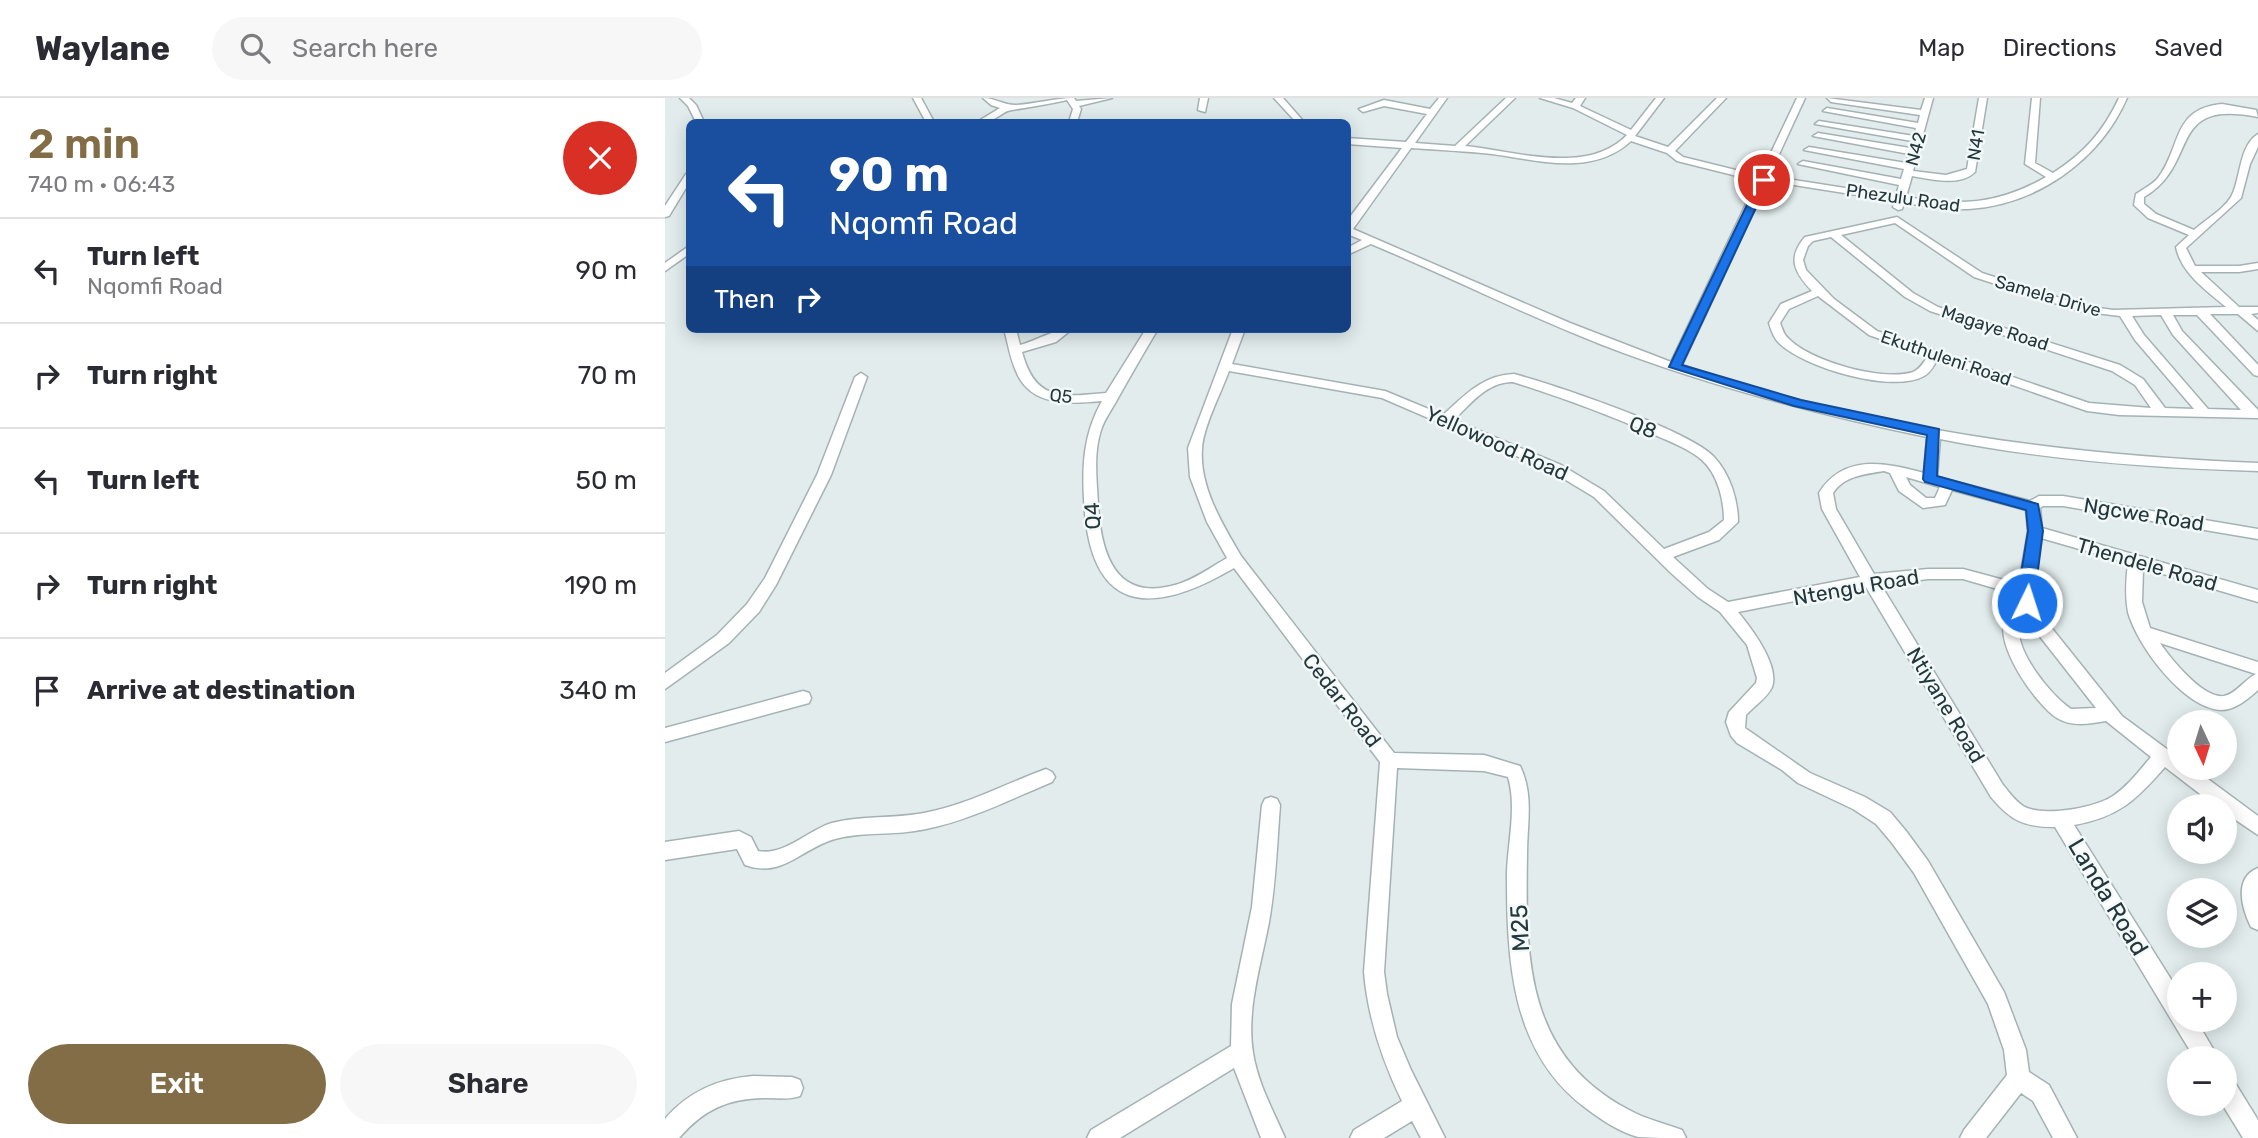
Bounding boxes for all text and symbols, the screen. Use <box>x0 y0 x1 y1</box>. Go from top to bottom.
search box <box>212 17 702 80</box>
text: Waylane <box>35 29 170 68</box>
icon: search <box>236 29 274 67</box>
text: Search here <box>292 33 438 64</box>
text: Map <box>1918 34 1965 62</box>
text: Directions <box>2003 34 2116 62</box>
text: Saved <box>2154 34 2223 62</box>
text: 2 min <box>28 119 140 169</box>
button: close <box>563 121 637 195</box>
street label: N41 <box>1963 128 1989 162</box>
street label: N42 <box>1901 130 1931 168</box>
text: 90 m <box>829 145 949 203</box>
icon: left <box>714 147 805 238</box>
pin <box>1734 150 1794 210</box>
icon: arrive <box>1745 161 1783 199</box>
text: 740 m · 06:43 <box>28 170 175 198</box>
street label: Phezulu Road <box>1845 179 1961 217</box>
text: Nqomfi Road <box>829 204 1018 242</box>
text: Turn left <box>87 241 199 272</box>
icon: left <box>28 252 66 290</box>
text: 90 m <box>576 255 637 286</box>
street label: Samela Drive <box>1992 270 2104 322</box>
text: Nqomfi Road <box>87 272 223 300</box>
icon: right <box>789 280 827 318</box>
text: Then <box>714 284 775 315</box>
street label: Magaye Road <box>1939 300 2051 356</box>
street label: Ekuthuleni Road <box>1878 325 2014 391</box>
icon: right <box>28 357 66 395</box>
text: Turn right <box>87 360 217 391</box>
text: 70 m <box>578 360 637 391</box>
street label: Q5 <box>1048 384 1074 408</box>
street label: Yellowood Road <box>1422 400 1572 486</box>
street label: Q8 <box>1626 410 1660 444</box>
icon: left <box>28 462 66 500</box>
text: Turn left <box>87 465 199 496</box>
text: 50 m <box>576 465 637 496</box>
street label: Ngcwe Road <box>2082 492 2206 536</box>
street label: Q4 <box>1079 502 1105 530</box>
street label: Thendele Road <box>2074 532 2220 596</box>
street label: Ntengu Road <box>1791 564 1921 610</box>
position arrow <box>1990 566 2064 640</box>
icon: right <box>28 567 66 605</box>
text: Turn right <box>87 570 217 601</box>
text: 190 m <box>564 570 637 601</box>
street label: Ntiyane Road <box>1902 643 1990 767</box>
street label: Cedar Road <box>1298 648 1386 752</box>
icon: arrive <box>28 672 66 710</box>
text: Arrive at destination <box>87 675 355 706</box>
text: 340 m <box>559 675 637 706</box>
north arrow <box>2167 710 2237 780</box>
map controls <box>2167 710 2237 1116</box>
button: sound <box>2167 794 2237 864</box>
street label: Landa Road <box>2062 833 2154 961</box>
button: layers <box>2167 878 2237 948</box>
street label: M25 <box>1505 904 1535 952</box>
button: + <box>2167 962 2237 1032</box>
button: Exit <box>28 1044 326 1124</box>
button: Share <box>340 1044 637 1124</box>
button: − <box>2167 1046 2237 1116</box>

